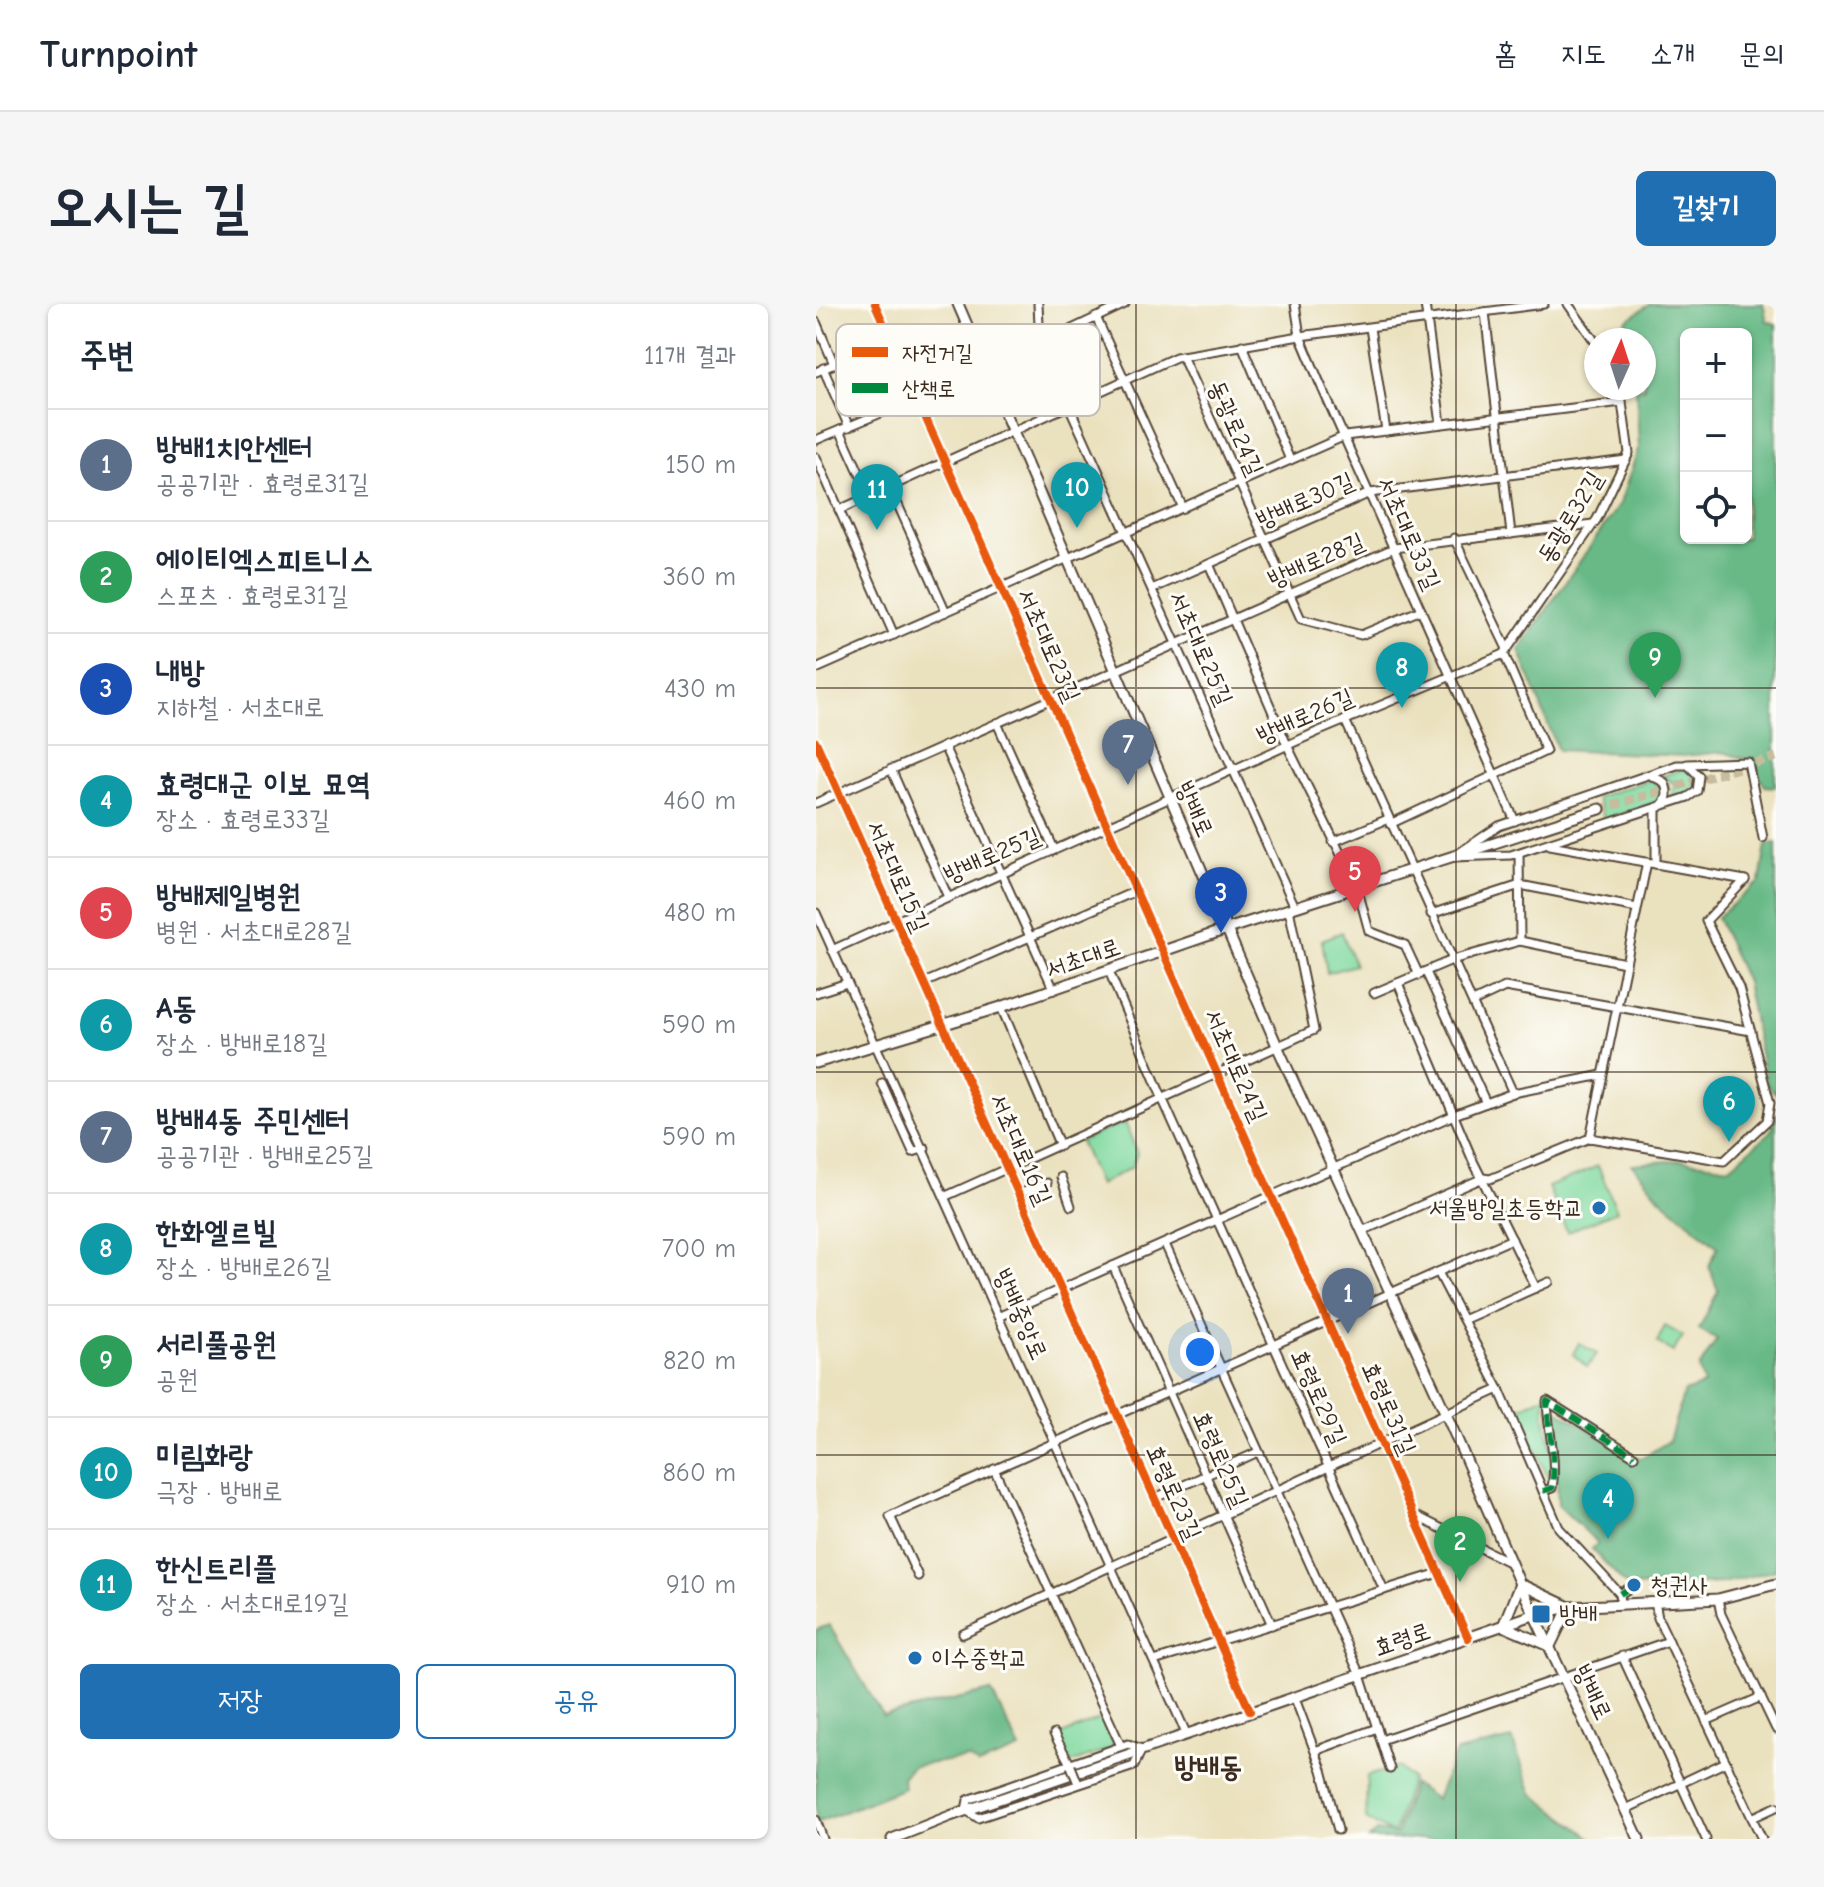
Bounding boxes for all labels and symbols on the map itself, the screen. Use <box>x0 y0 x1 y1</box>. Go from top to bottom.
legend <box>836 324 1100 416</box>
north arrow <box>1584 328 1656 400</box>
text: 자전거길 <box>902 340 973 366</box>
text: 산책로 <box>902 376 955 402</box>
street label: 동광로24길 <box>1203 376 1269 480</box>
pin: 10 <box>1051 462 1103 528</box>
pin: 11 <box>851 464 903 530</box>
street label: 방배로30길 <box>1252 466 1358 534</box>
street label: 동광로32길 <box>1532 466 1608 568</box>
street label: 서초대로33길 <box>1372 472 1446 594</box>
street label: 방배로28길 <box>1264 526 1368 594</box>
street label: 서초대로23길 <box>1012 584 1086 706</box>
street label: 서초대로25길 <box>1163 587 1239 709</box>
pin: 9 <box>1629 632 1681 698</box>
pin: 8 <box>1376 642 1428 708</box>
street label: 방배로26길 <box>1252 682 1358 750</box>
pin: 7 <box>1102 719 1154 785</box>
street label: 방배로 <box>1170 777 1220 841</box>
street label: 서초대로15길 <box>861 816 935 936</box>
street label: 방배로25길 <box>939 821 1045 889</box>
pin: 5 <box>1329 846 1381 912</box>
pin: 3 <box>1195 867 1247 933</box>
street label: 서초대로 <box>1042 932 1124 984</box>
street label: 서초대로24길 <box>1199 1004 1273 1126</box>
pin: 6 <box>1703 1076 1755 1142</box>
street label: 서초대로16길 <box>984 1089 1058 1209</box>
place label: 서울방일초등학교 <box>1429 1194 1583 1222</box>
marker: 서울방일초등학교 <box>1590 1199 1608 1217</box>
street label: 방배중앙로 <box>989 1264 1053 1364</box>
pin: 1 <box>1322 1268 1374 1334</box>
your location <box>1180 1332 1220 1372</box>
street label: 효령로29길 <box>1285 1344 1353 1450</box>
street label: 효령로31길 <box>1356 1357 1422 1459</box>
street label: 효령로25길 <box>1187 1406 1255 1512</box>
street label: 효령로23길 <box>1140 1440 1208 1544</box>
pin: 4 <box>1582 1473 1634 1539</box>
pin: 2 <box>1434 1516 1486 1582</box>
place label: 청권사 <box>1650 1571 1708 1599</box>
marker: 청권사 <box>1625 1576 1643 1594</box>
place label: 방배 <box>1559 1600 1598 1628</box>
marker: 방배 <box>1530 1603 1552 1625</box>
street label: 효령로 <box>1370 1616 1434 1662</box>
place label: 이수중학교 <box>931 1644 1028 1672</box>
marker: 이수중학교 <box>906 1649 924 1667</box>
street label: 방배로 <box>1568 1660 1618 1724</box>
district label: 방배동 <box>1174 1751 1242 1783</box>

